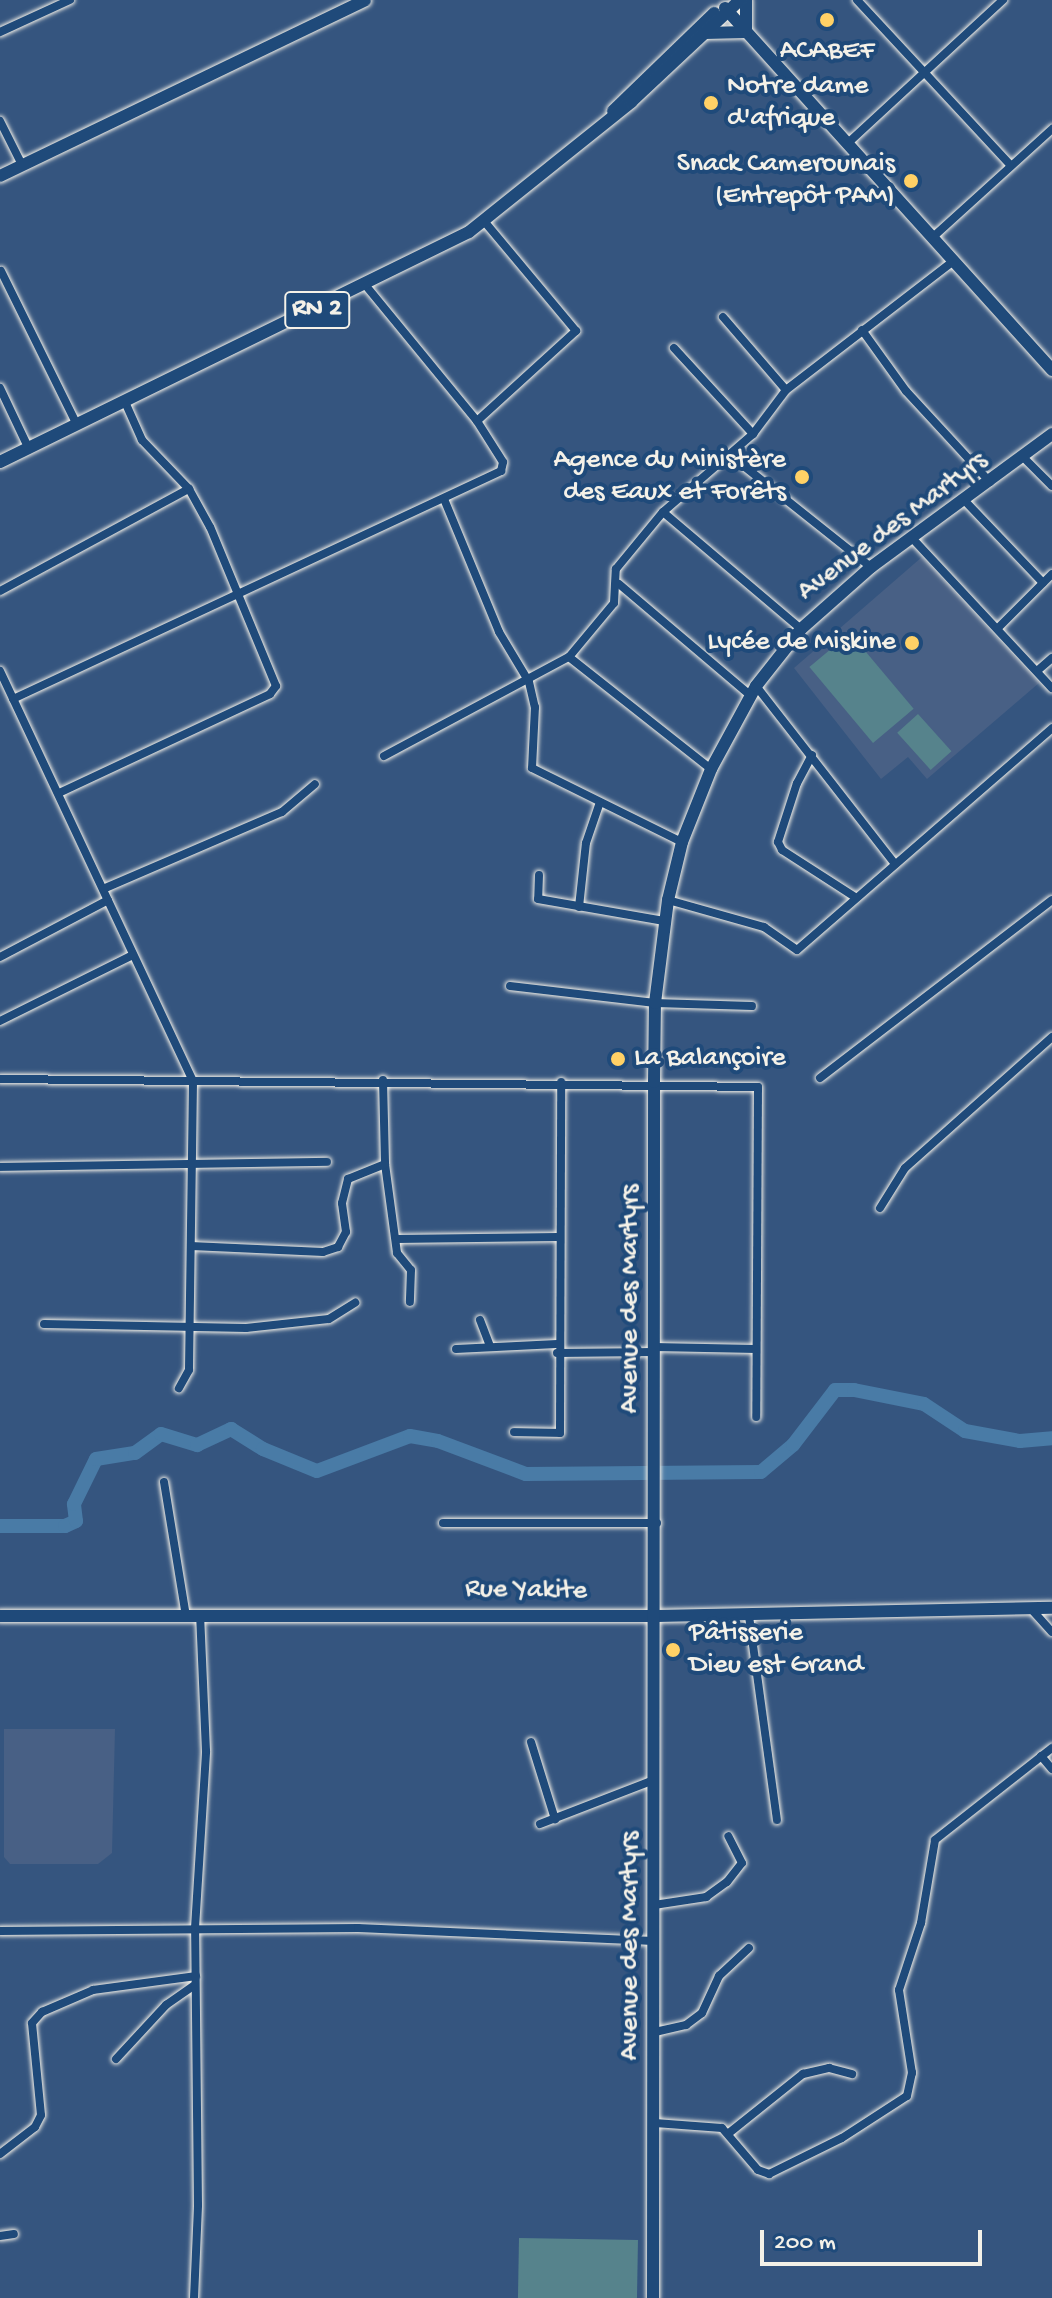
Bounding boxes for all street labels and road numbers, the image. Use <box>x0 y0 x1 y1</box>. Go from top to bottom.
road number: RN 2 <box>283 288 351 332</box>
street label: Avenue des Martyrs <box>791 445 995 609</box>
street label: Avenue des Martyrs <box>614 1185 648 1413</box>
street label: Rue Yakite <box>465 1573 587 1609</box>
street label: Avenue des Martyrs <box>614 1832 648 2060</box>

